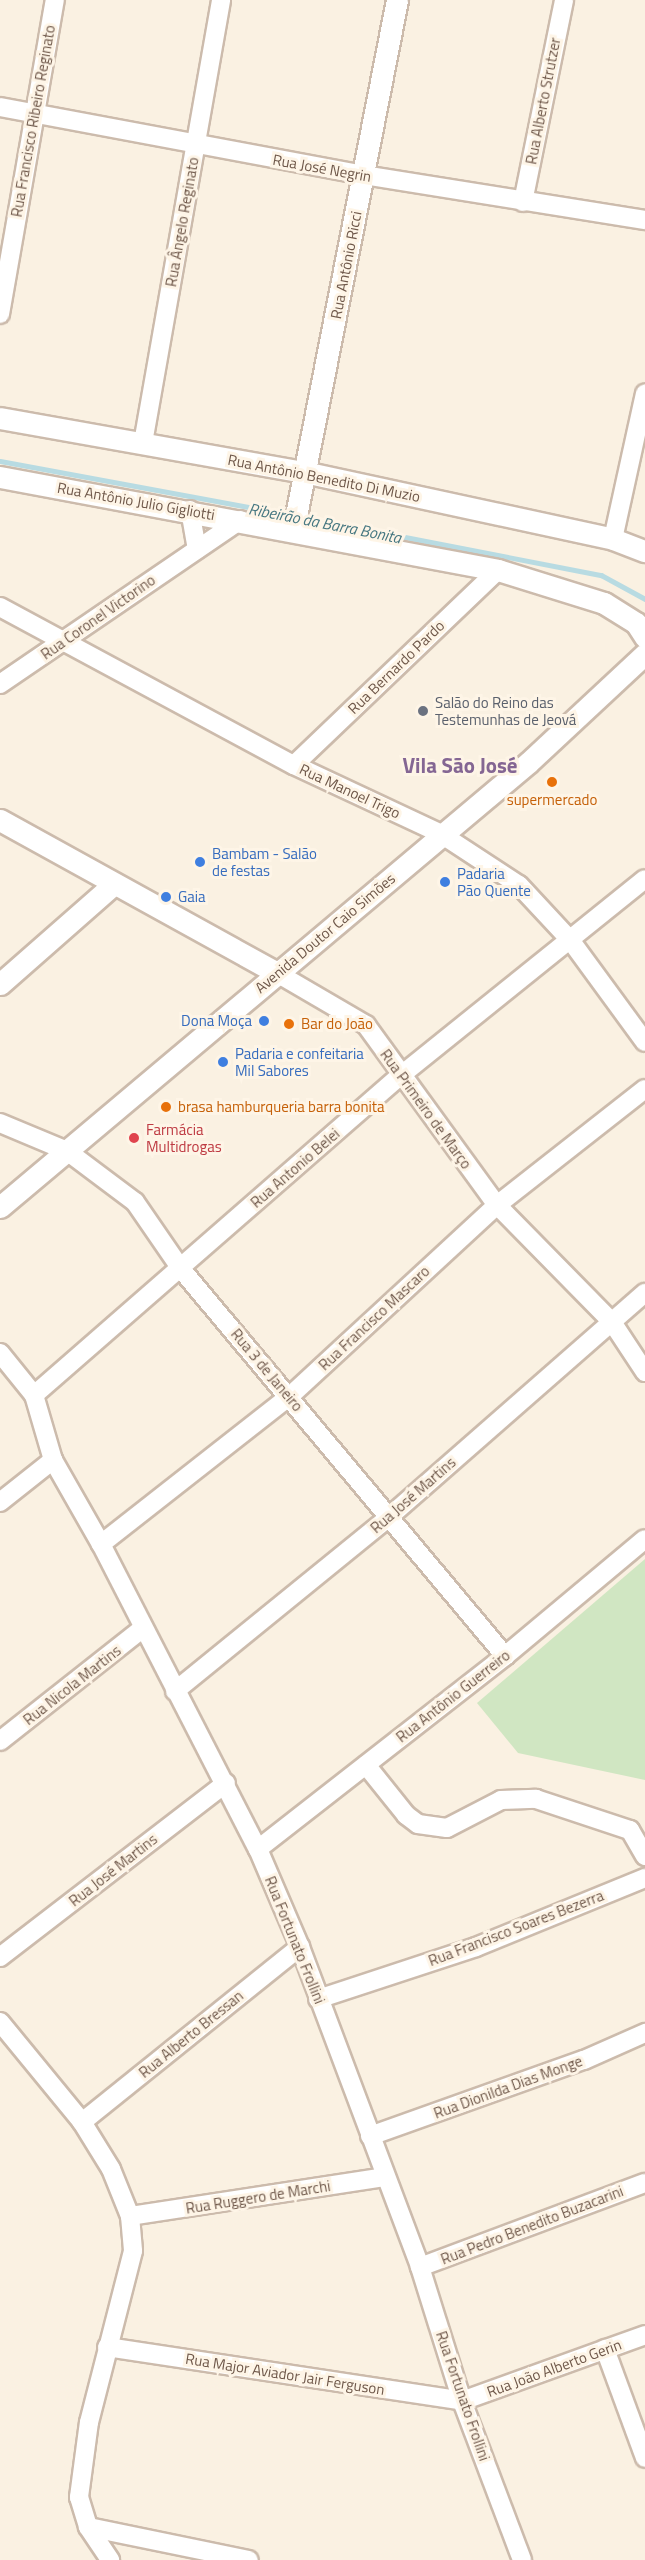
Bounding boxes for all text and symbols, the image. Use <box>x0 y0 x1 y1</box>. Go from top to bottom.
street label: Rua Francisco Ribeiro Reginato <box>7 24 59 218</box>
street label: Rua Alberto Strutzer <box>522 36 564 166</box>
street label: Rua José Negrin <box>271 150 373 186</box>
street label: Rua Ângelo Reginato <box>162 156 202 288</box>
street label: Rua Antônio Ricci <box>327 210 365 320</box>
street label: Rua Antônio Benedito Di Muzio <box>226 450 422 506</box>
street label: Rua Antônio Julio Gigliotti <box>56 478 216 524</box>
water label: Ribeirão da Barra Bonita <box>247 499 403 547</box>
street label: Rua Coronel Victorino <box>37 571 159 663</box>
street label: Rua Bernardo Pardo <box>344 616 448 718</box>
place label: Salão do Reino das Testemunhas de Jeová <box>435 693 576 728</box>
marker: Salão do Reino das Testemunhas de Jeová <box>416 704 430 718</box>
district label: Vila São José <box>402 752 518 778</box>
street label: Rua Manoel Trigo <box>297 760 403 822</box>
marker: supermercado <box>545 775 559 789</box>
place label: supermercado <box>507 791 597 809</box>
place label: Bambam - Salão de festas <box>212 844 317 879</box>
marker: Bambam - Salão de festas <box>193 855 207 869</box>
place label: Padaria Pão Quente <box>457 864 531 899</box>
street label: Avenida Doutor Caio Simões <box>251 869 399 997</box>
marker: Padaria Pão Quente <box>438 875 452 889</box>
place label: Gaia <box>178 888 206 906</box>
marker: Gaia <box>159 890 173 904</box>
place label: Dona Moça <box>181 1012 252 1030</box>
marker: Dona Moça <box>257 1014 271 1028</box>
place label: Bar do João <box>301 1015 373 1033</box>
marker: Bar do João <box>282 1017 296 1031</box>
place label: Padaria e confeitaria Mil Sabores <box>235 1044 364 1079</box>
street label: Rua Primeiro de Março <box>377 1046 475 1172</box>
marker: Padaria e confeitaria Mil Sabores <box>216 1055 230 1069</box>
place label: brasa hamburqueria barra bonita <box>178 1098 385 1116</box>
marker: brasa hamburqueria barra bonita <box>159 1100 173 1114</box>
place label: Farmácia Multidrogas <box>146 1120 222 1155</box>
street label: Rua Antonio Belei <box>247 1125 343 1211</box>
marker: Farmácia Multidrogas <box>127 1131 141 1145</box>
street label: Rua Francisco Mascaro <box>315 1262 433 1374</box>
street label: Rua 3 de Janeiro <box>227 1325 307 1415</box>
street label: Rua José Martins <box>367 1453 459 1537</box>
street label: Rua Nicola Martins <box>20 1641 124 1729</box>
street label: Rua Antônio Guerreiro <box>392 1646 514 1746</box>
street label: Rua José Martins <box>65 1830 161 1910</box>
street label: Rua Fortunato Frollini <box>261 1874 329 2006</box>
street label: Rua Francisco Soares Bezerra <box>426 1886 606 1970</box>
street label: Rua Alberto Bressan <box>135 1986 247 2082</box>
street label: Rua Dionilda Dias Monge <box>431 2052 585 2122</box>
street label: Rua Ruggero de Marchi <box>184 2177 332 2217</box>
street label: Rua Pedro Benedito Buzacarini <box>438 2182 626 2268</box>
street label: Rua Fortunato Frollini <box>432 2329 494 2463</box>
street label: Rua João Alberto Gerin <box>484 2335 624 2401</box>
street label: Rua Major Aviador Jair Ferguson <box>184 2349 386 2399</box>

